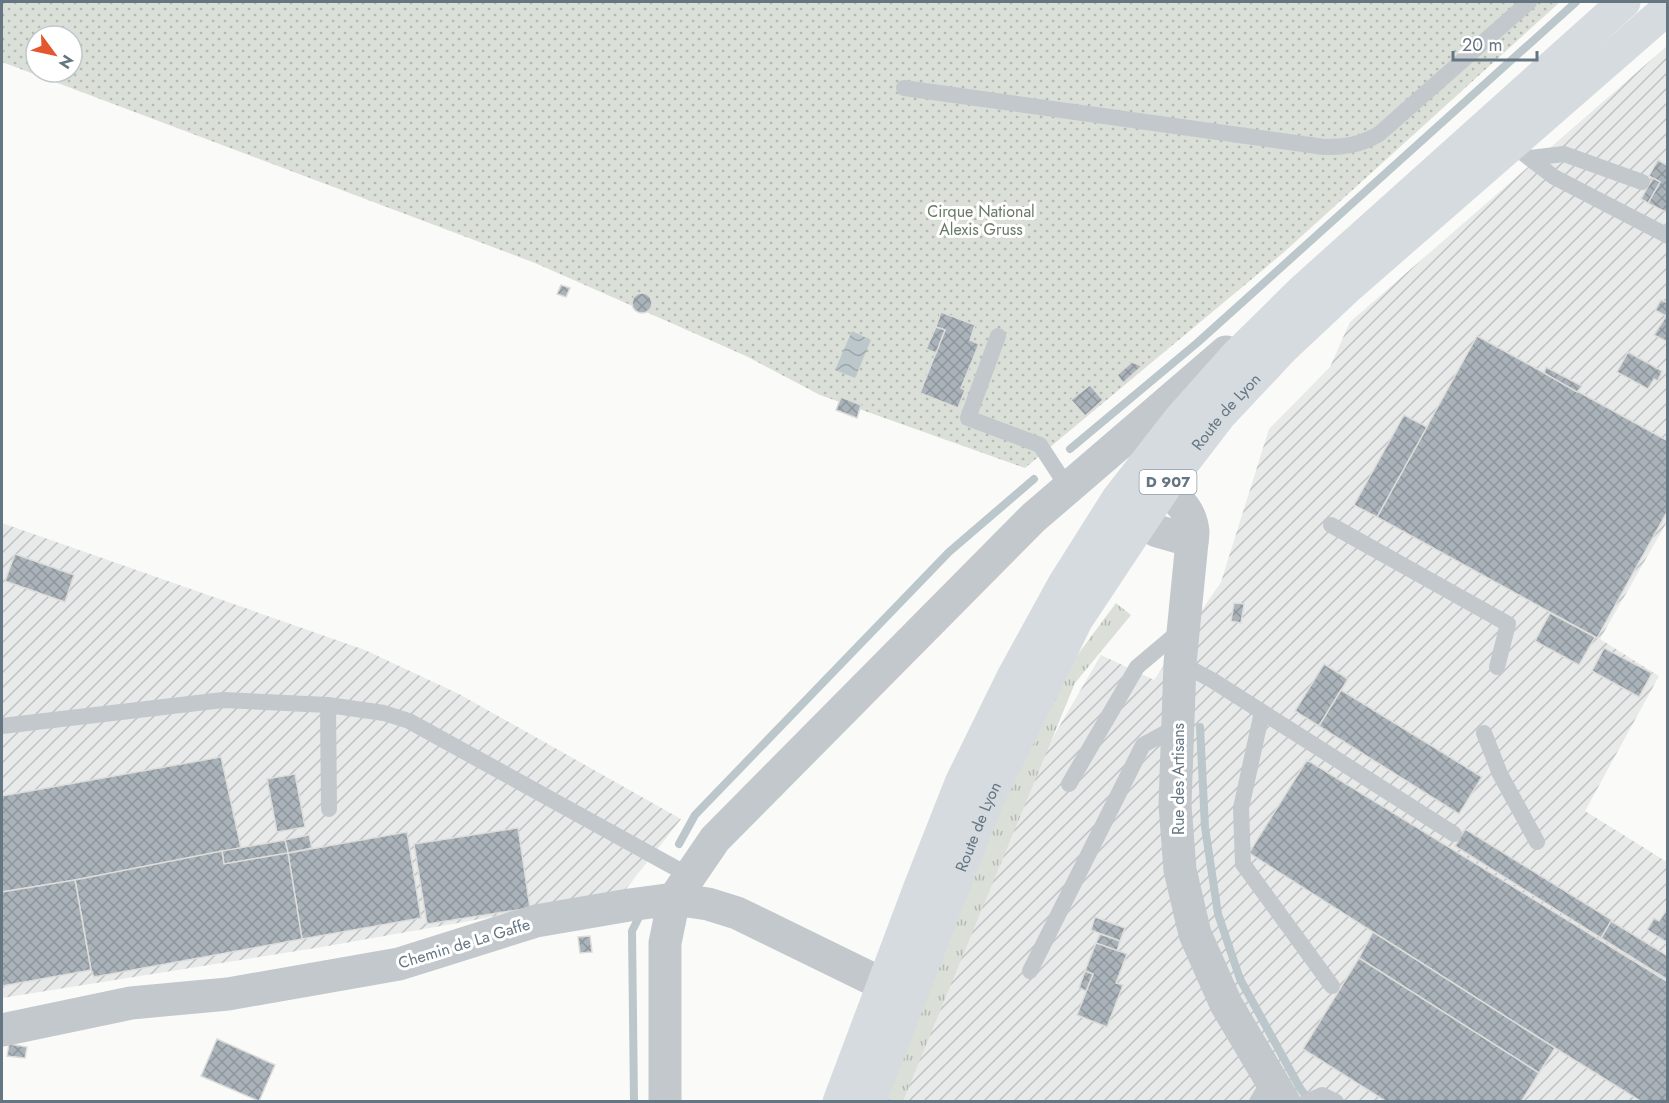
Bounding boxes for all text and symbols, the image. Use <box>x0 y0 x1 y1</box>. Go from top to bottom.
north arrow <box>24 24 84 84</box>
scale bar <box>1453 24 1537 62</box>
text: 20 m <box>1462 32 1502 58</box>
text: N <box>53 50 79 73</box>
park label: Cirque National Alexis Gruss <box>927 200 1035 241</box>
street label: Route de Lyon <box>1186 368 1266 455</box>
road number: D 907 <box>1140 470 1196 494</box>
street label: Rue des Artisans <box>1167 723 1190 835</box>
street label: Route de Lyon <box>949 778 1007 875</box>
street label: Chemin de La Gaffe <box>395 912 533 974</box>

